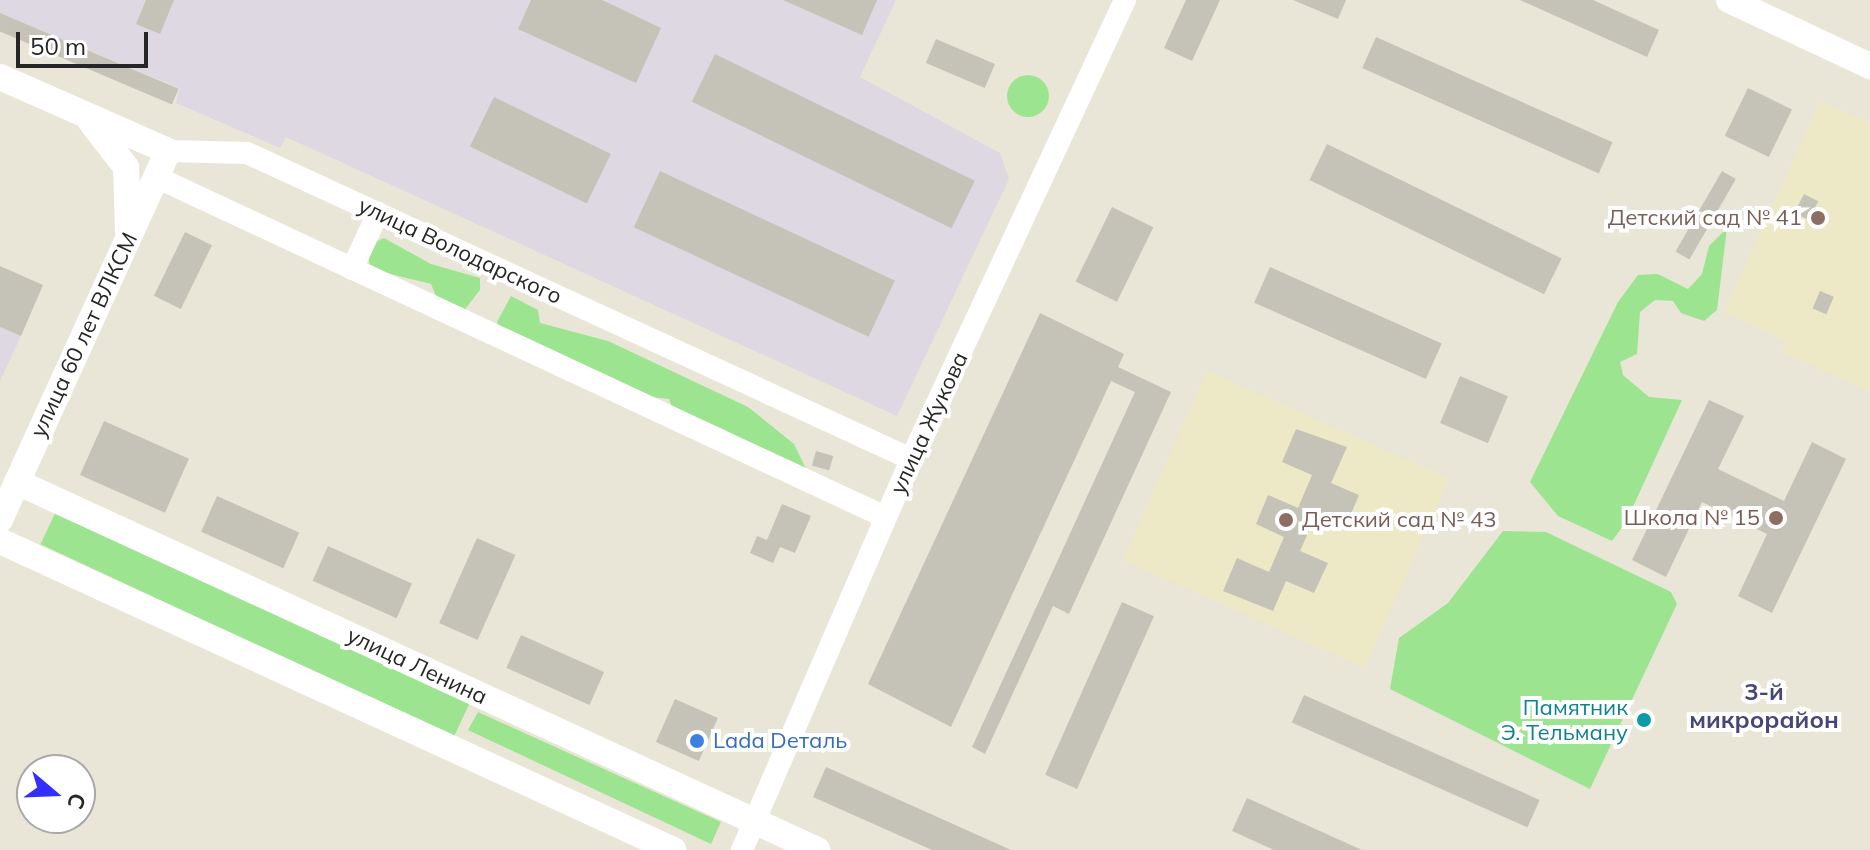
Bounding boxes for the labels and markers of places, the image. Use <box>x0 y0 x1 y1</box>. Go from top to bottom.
place label: Детский сад № 41 <box>1608 205 1802 231</box>
marker: Детский сад № 41 <box>1809 209 1827 227</box>
place label: Школа № 15 <box>1624 505 1760 531</box>
place label: Детский сад № 43 <box>1302 507 1496 533</box>
marker: Школа № 15 <box>1767 509 1785 527</box>
marker: Детский сад № 43 <box>1277 511 1295 529</box>
place label: Памятник Э. Тельману <box>1501 694 1628 746</box>
marker: Памятник Э. Тельману <box>1635 711 1653 729</box>
place label: Lada Dеталь <box>713 728 847 754</box>
marker: Lada Dеталь <box>688 732 706 750</box>

